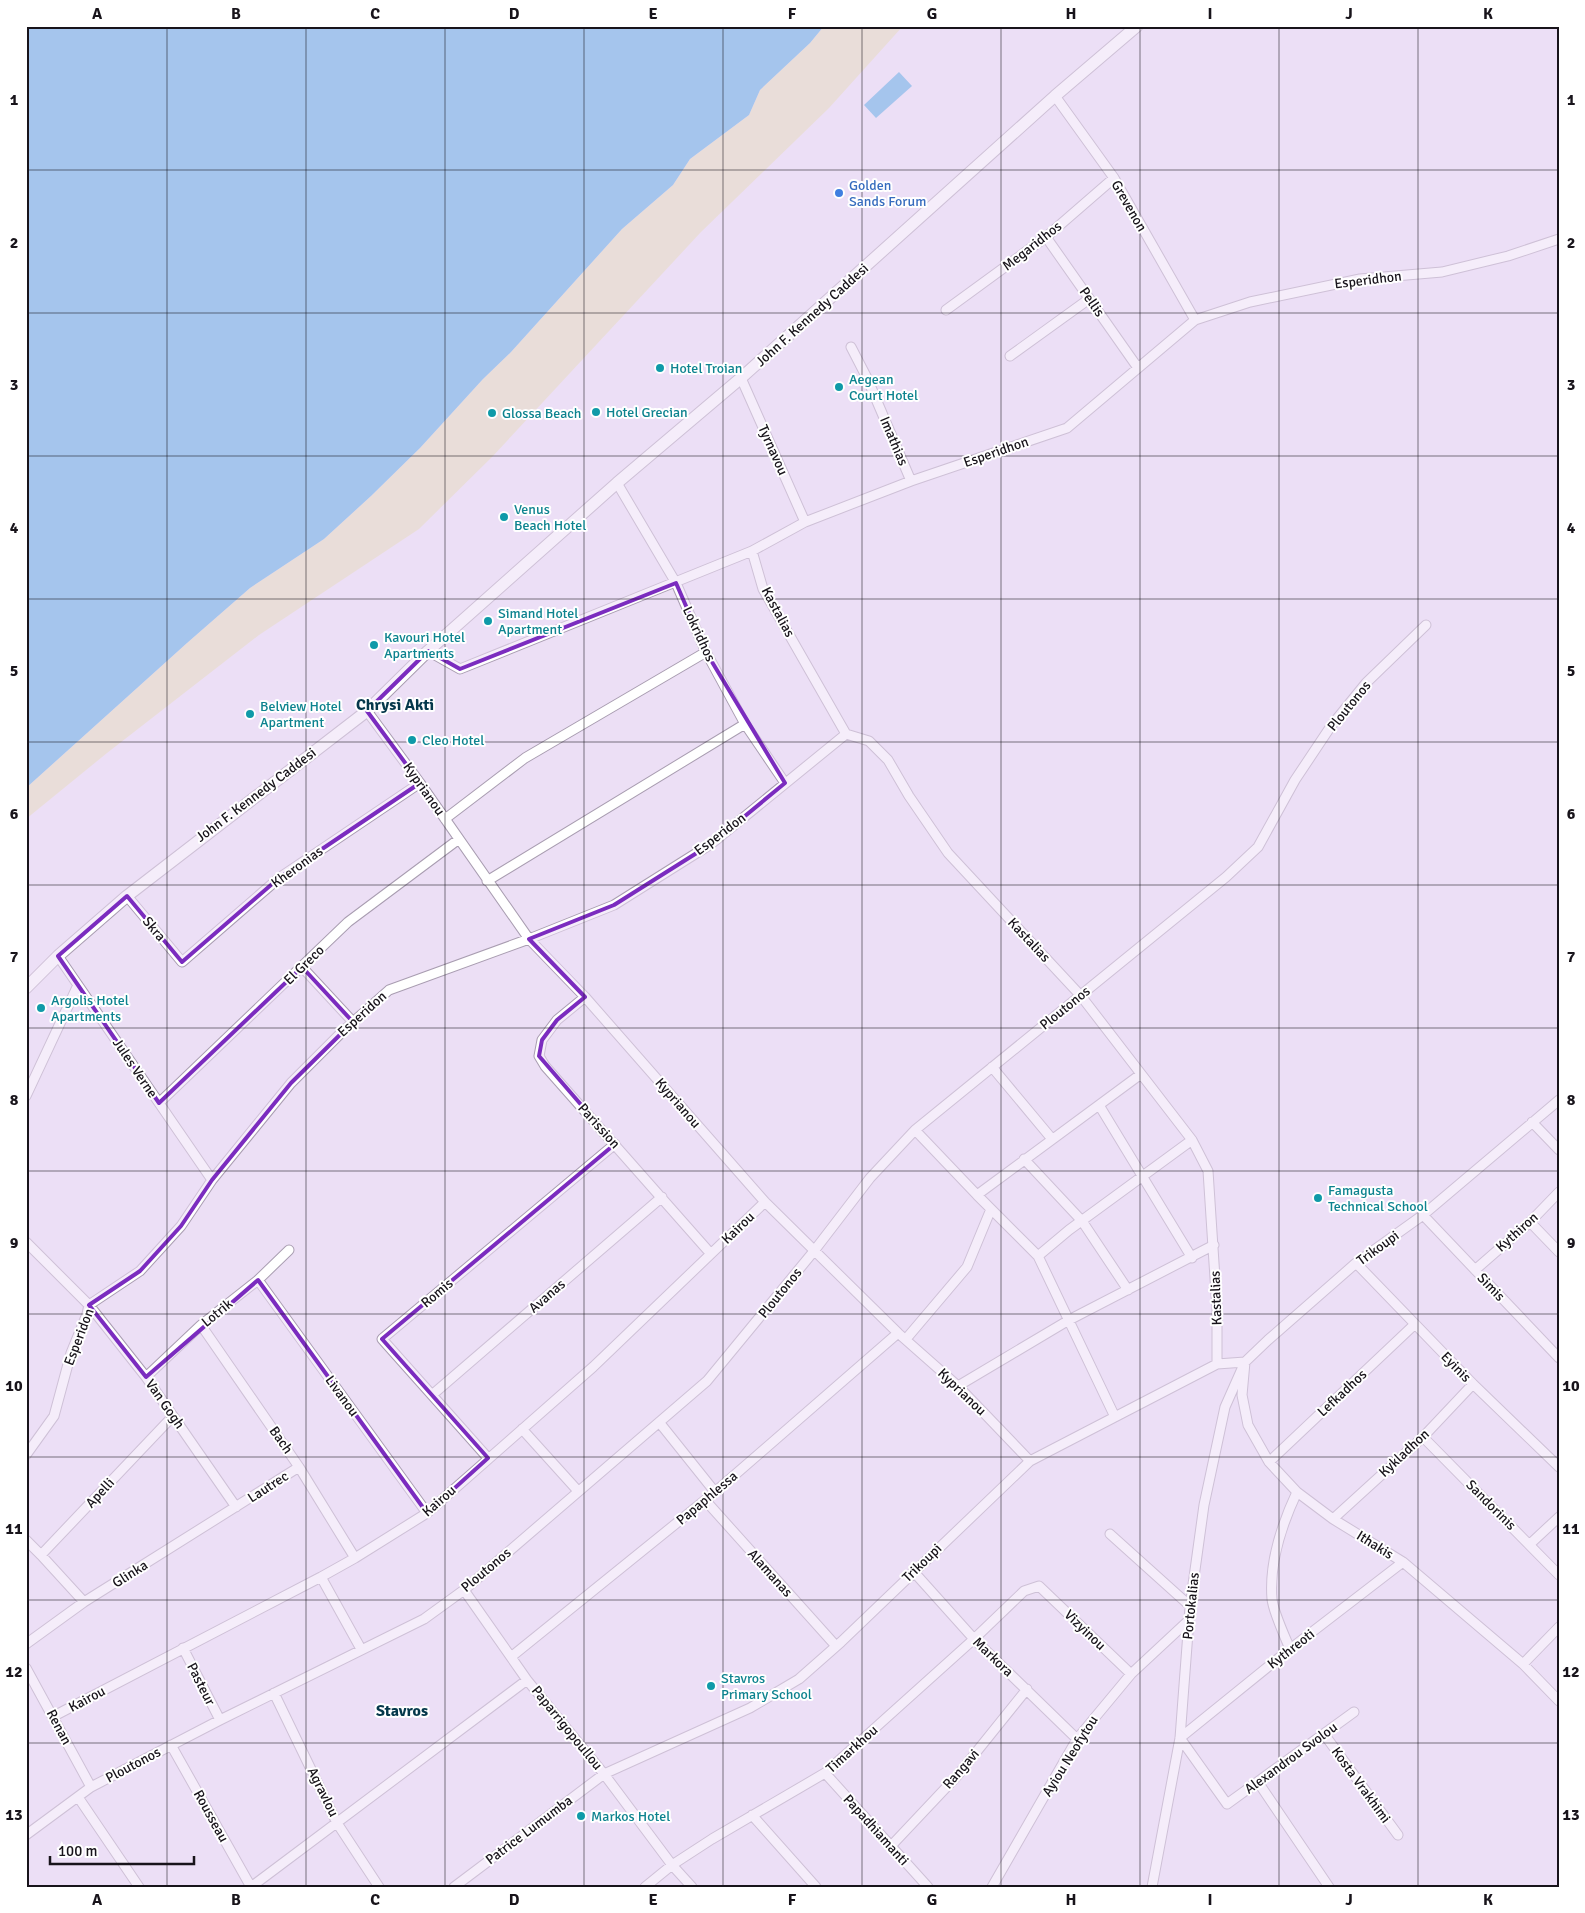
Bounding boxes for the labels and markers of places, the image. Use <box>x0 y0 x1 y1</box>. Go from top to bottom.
place label: Golden Sands Forum <box>849 177 926 210</box>
marker: Golden Sands Forum <box>833 187 845 199</box>
place label: Hotel Troian <box>670 360 742 377</box>
marker: Hotel Troian <box>654 362 666 374</box>
place label: Aegean Court Hotel <box>849 371 918 404</box>
marker: Aegean Court Hotel <box>833 381 845 393</box>
place label: Hotel Grecian <box>606 404 688 421</box>
place label: Glossa Beach <box>502 405 581 422</box>
marker: Hotel Grecian <box>590 406 602 418</box>
marker: Glossa Beach <box>486 407 498 419</box>
place label: Venus Beach Hotel <box>514 501 586 534</box>
marker: Venus Beach Hotel <box>498 511 510 523</box>
place label: Simand Hotel Apartment <box>498 605 578 638</box>
marker: Simand Hotel Apartment <box>482 615 494 627</box>
place label: Kavouri Hotel Apartments <box>384 629 465 662</box>
marker: Kavouri Hotel Apartments <box>368 639 380 651</box>
place label: Belview Hotel Apartment <box>260 698 342 731</box>
marker: Belview Hotel Apartment <box>244 708 256 720</box>
place label: Cleo Hotel <box>422 732 484 749</box>
marker: Cleo Hotel <box>406 734 418 746</box>
place label: Argolis Hotel Apartments <box>51 992 129 1025</box>
marker: Argolis Hotel Apartments <box>35 1002 47 1014</box>
place label: Famagusta Technical School <box>1328 1182 1428 1215</box>
marker: Famagusta Technical School <box>1312 1192 1324 1204</box>
place label: Stavros Primary School <box>721 1670 812 1703</box>
marker: Stavros Primary School <box>705 1680 717 1692</box>
place label: Markos Hotel <box>591 1808 670 1825</box>
marker: Markos Hotel <box>575 1810 587 1822</box>

